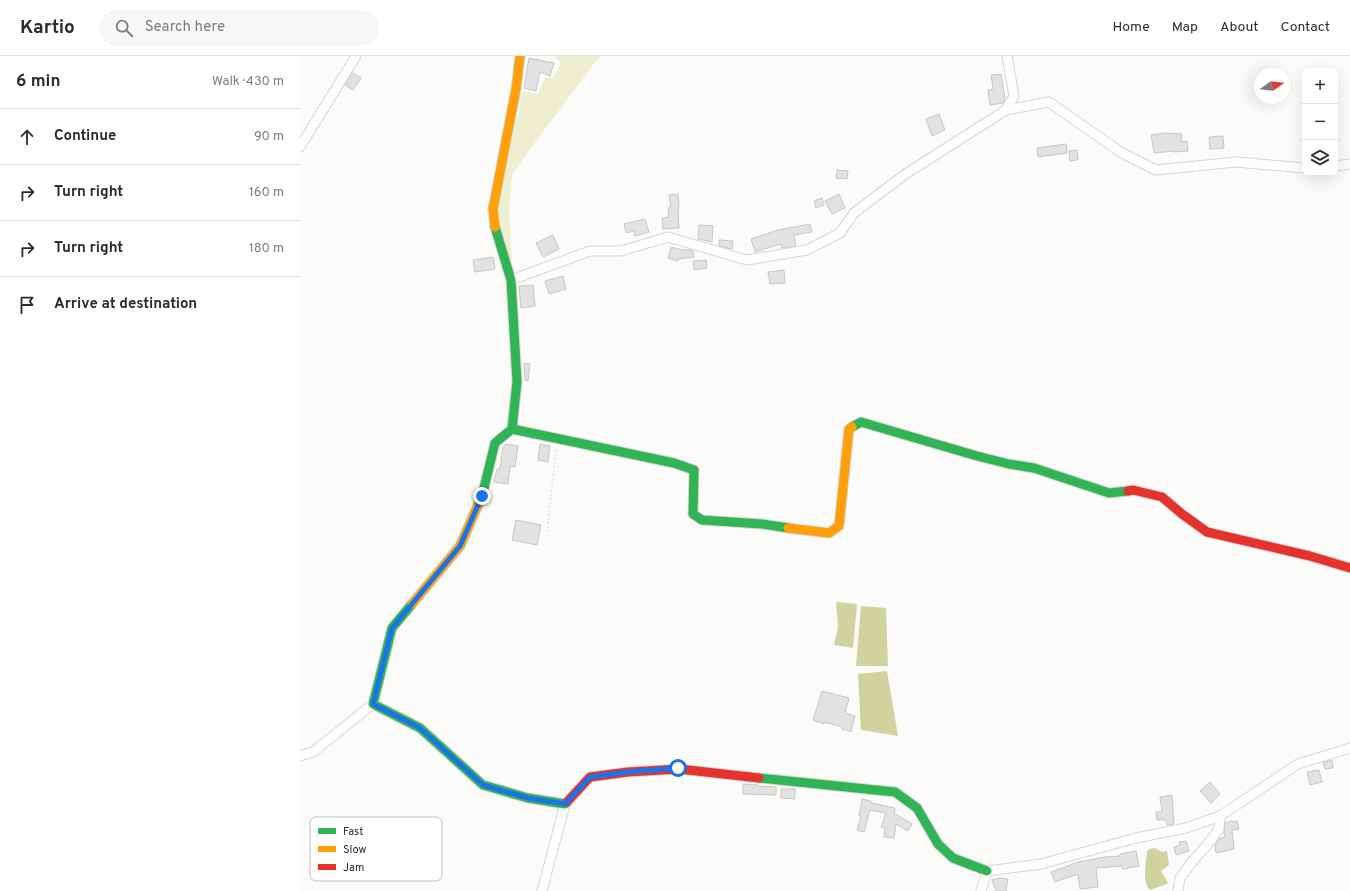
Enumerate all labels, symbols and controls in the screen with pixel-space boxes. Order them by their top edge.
search box [99,10,379,46]
text: Kartio [20,16,75,40]
icon: search [113,17,135,39]
text: Search here [145,18,225,37]
text: Home [1113,19,1150,36]
text: Map [1172,19,1198,36]
text: About [1220,19,1259,36]
text: Contact [1281,19,1330,36]
north arrow [1254,68,1290,104]
map controls [1302,68,1338,176]
button: + [1302,68,1338,104]
text: 6 min [16,71,60,93]
text: Walk · 430 m [212,74,284,90]
button: − [1302,104,1338,140]
icon: ahead [16,126,38,148]
text: Continue [54,127,116,146]
text: 90 m [254,129,284,145]
button: layers [1302,140,1338,176]
icon: right [16,182,38,204]
text: Turn right [54,183,123,202]
text: 160 m [249,185,284,201]
icon: right [16,238,38,260]
text: Turn right [54,239,123,258]
text: 180 m [249,241,284,257]
icon: arrive [16,294,38,316]
text: Arrive at destination [54,295,197,314]
route end [473,487,491,505]
route start [669,759,687,777]
legend [310,817,442,881]
text: Fast [343,825,363,839]
text: Slow [343,843,366,857]
text: Jam [343,861,364,875]

